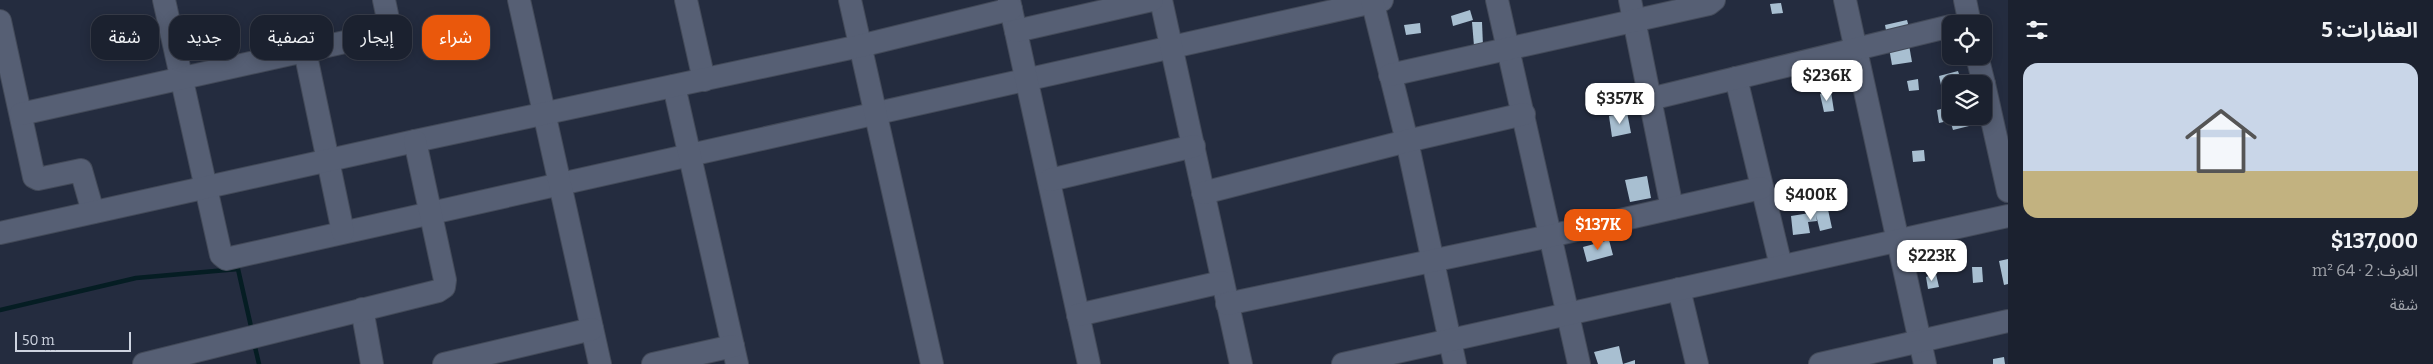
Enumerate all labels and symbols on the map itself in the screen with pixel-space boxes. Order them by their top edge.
pin: $236K [1792,59,1862,102]
pin: $357K [1585,82,1655,125]
pin: $400K [1776,178,1846,221]
pin: $137K [1563,208,1633,251]
pin: $223K [1897,240,1967,282]
scale bar [15,329,131,352]

